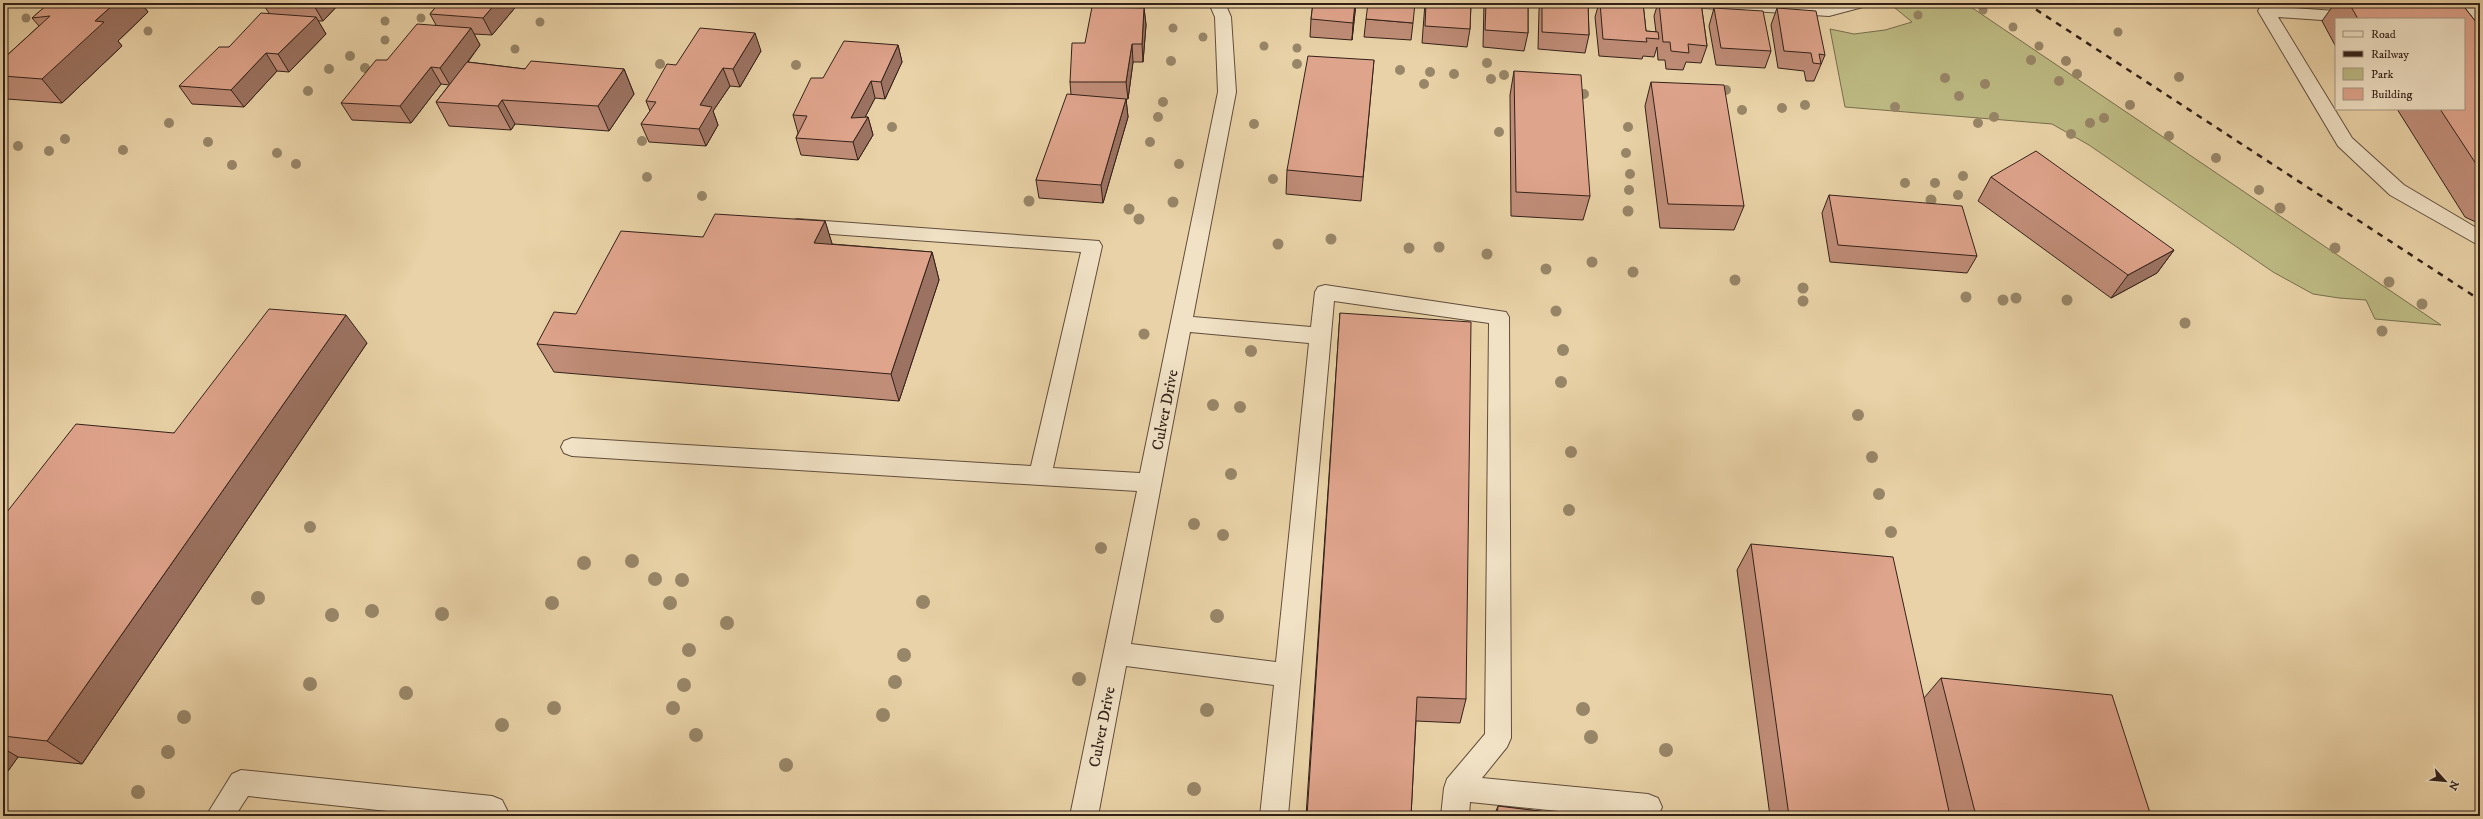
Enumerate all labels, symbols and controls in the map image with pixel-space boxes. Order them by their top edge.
legend [2335,18,2465,110]
text: Road [2371,27,2396,42]
text: Railway [2371,47,2409,62]
text: Park [2371,67,2393,82]
text: Building [2371,87,2412,102]
street label: Culver Drive [1147,368,1183,452]
street label: Culver Drive [1084,685,1120,769]
north arrow [2425,761,2465,801]
text: N [2445,778,2461,792]

